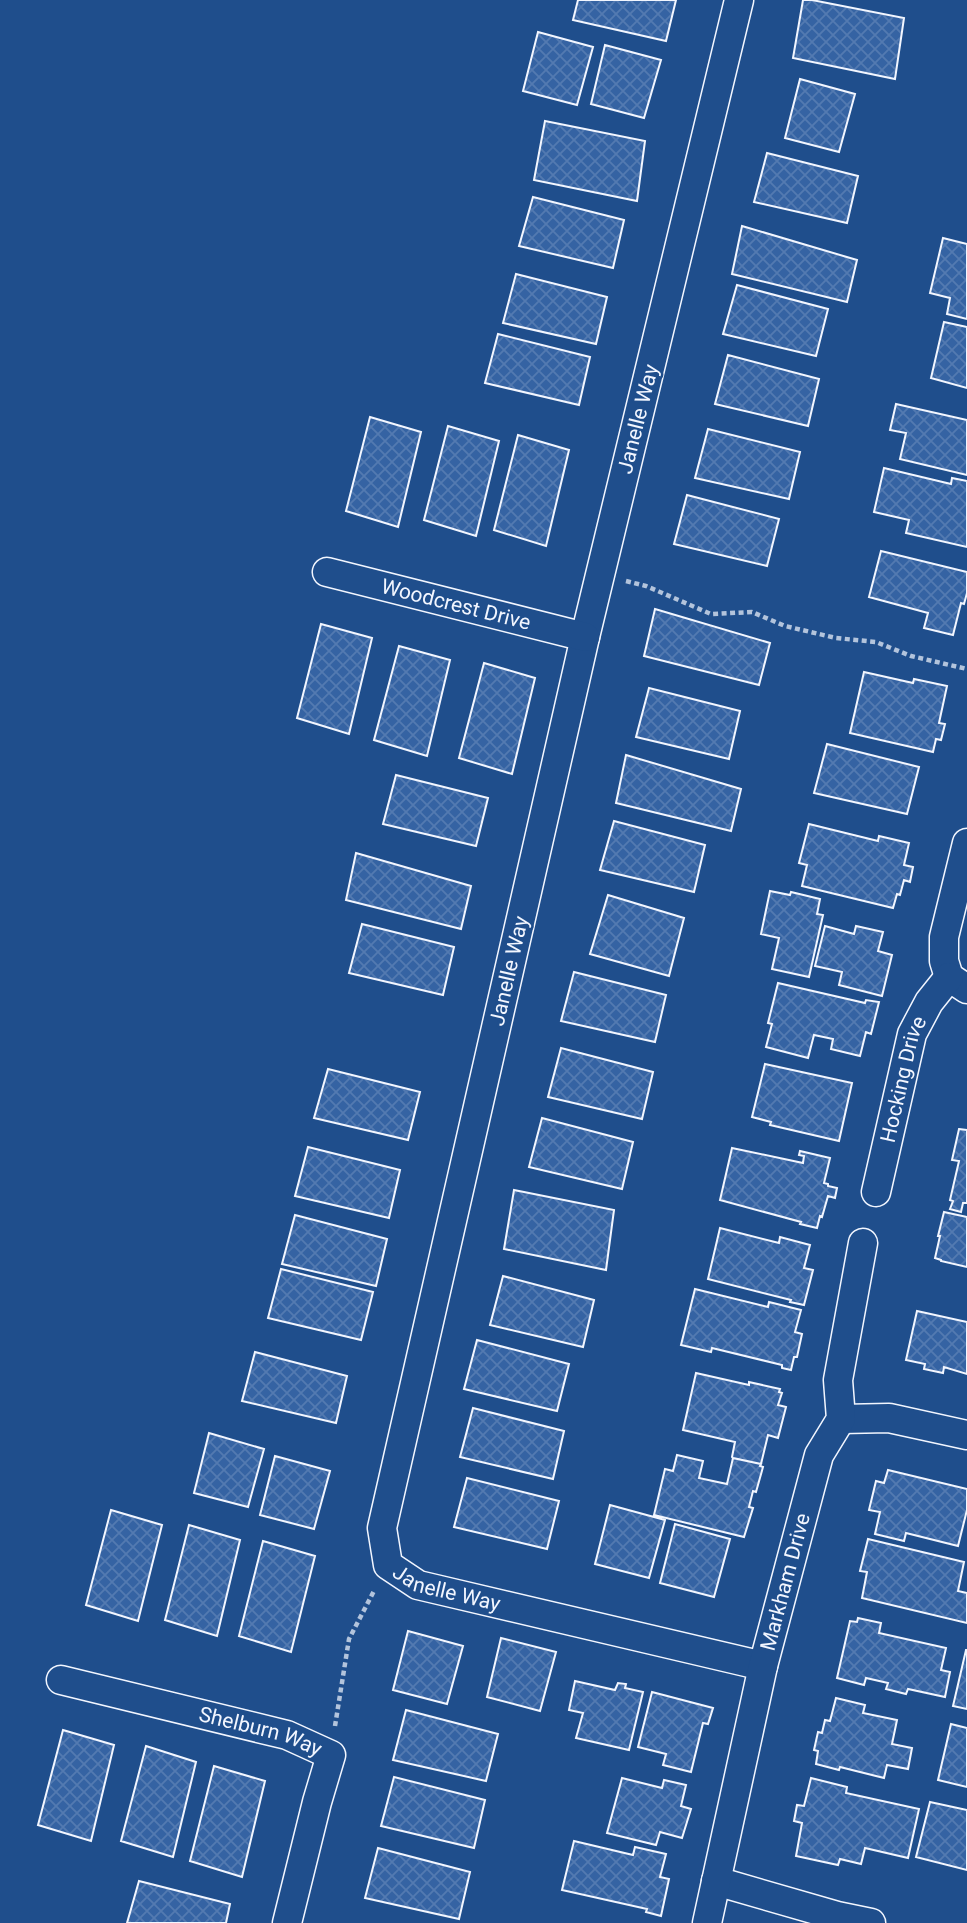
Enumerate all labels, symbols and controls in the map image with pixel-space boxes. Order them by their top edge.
street label: Janelle Way [613,362,663,476]
street label: Woodcrest Drive [379,574,533,635]
street label: Janelle Way [485,914,533,1028]
street label: Hocking Drive [876,1012,931,1145]
street label: Markham Drive [756,1511,815,1653]
street label: Janelle Way [388,1560,503,1616]
street label: Shelburn Way [197,1702,326,1761]

